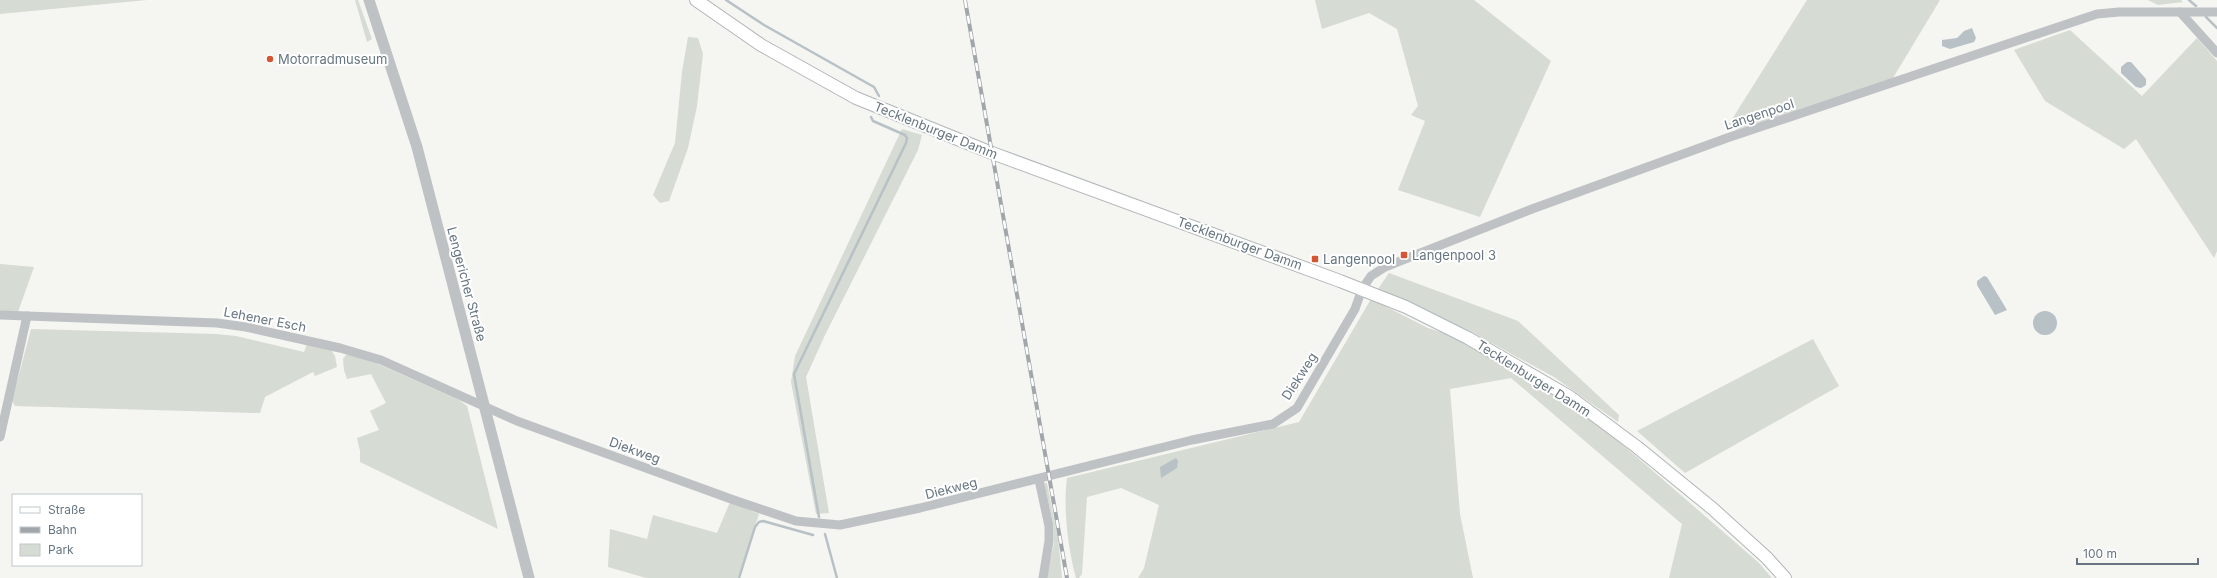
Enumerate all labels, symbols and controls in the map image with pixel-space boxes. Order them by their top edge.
place label: Motorradmuseum [278,51,387,67]
marker: Motorradmuseum [265,54,275,64]
street label: Langenpool [1722,95,1796,133]
street label: Tecklenburger Damm [872,98,1000,162]
street label: Tecklenburger Damm [1175,213,1305,273]
street label: Lengericher Straße [444,225,490,343]
place label: Langenpool 3 [1412,247,1496,263]
marker: Langenpool 3 [1399,250,1409,260]
place label: Langenpool [1323,251,1395,267]
marker: Langenpool [1310,254,1320,264]
street label: Lehener Esch [222,303,308,335]
street label: Tecklenburger Damm [1474,336,1594,420]
street label: Diekweg [1278,349,1320,403]
street label: Diekweg [607,433,663,467]
street label: Diekweg [923,474,979,502]
legend [12,494,142,566]
text: Straße [48,502,85,517]
text: Bahn [48,522,77,537]
scale bar [2077,540,2198,566]
text: Park [48,542,74,557]
text: 100 m [2083,546,2117,561]

